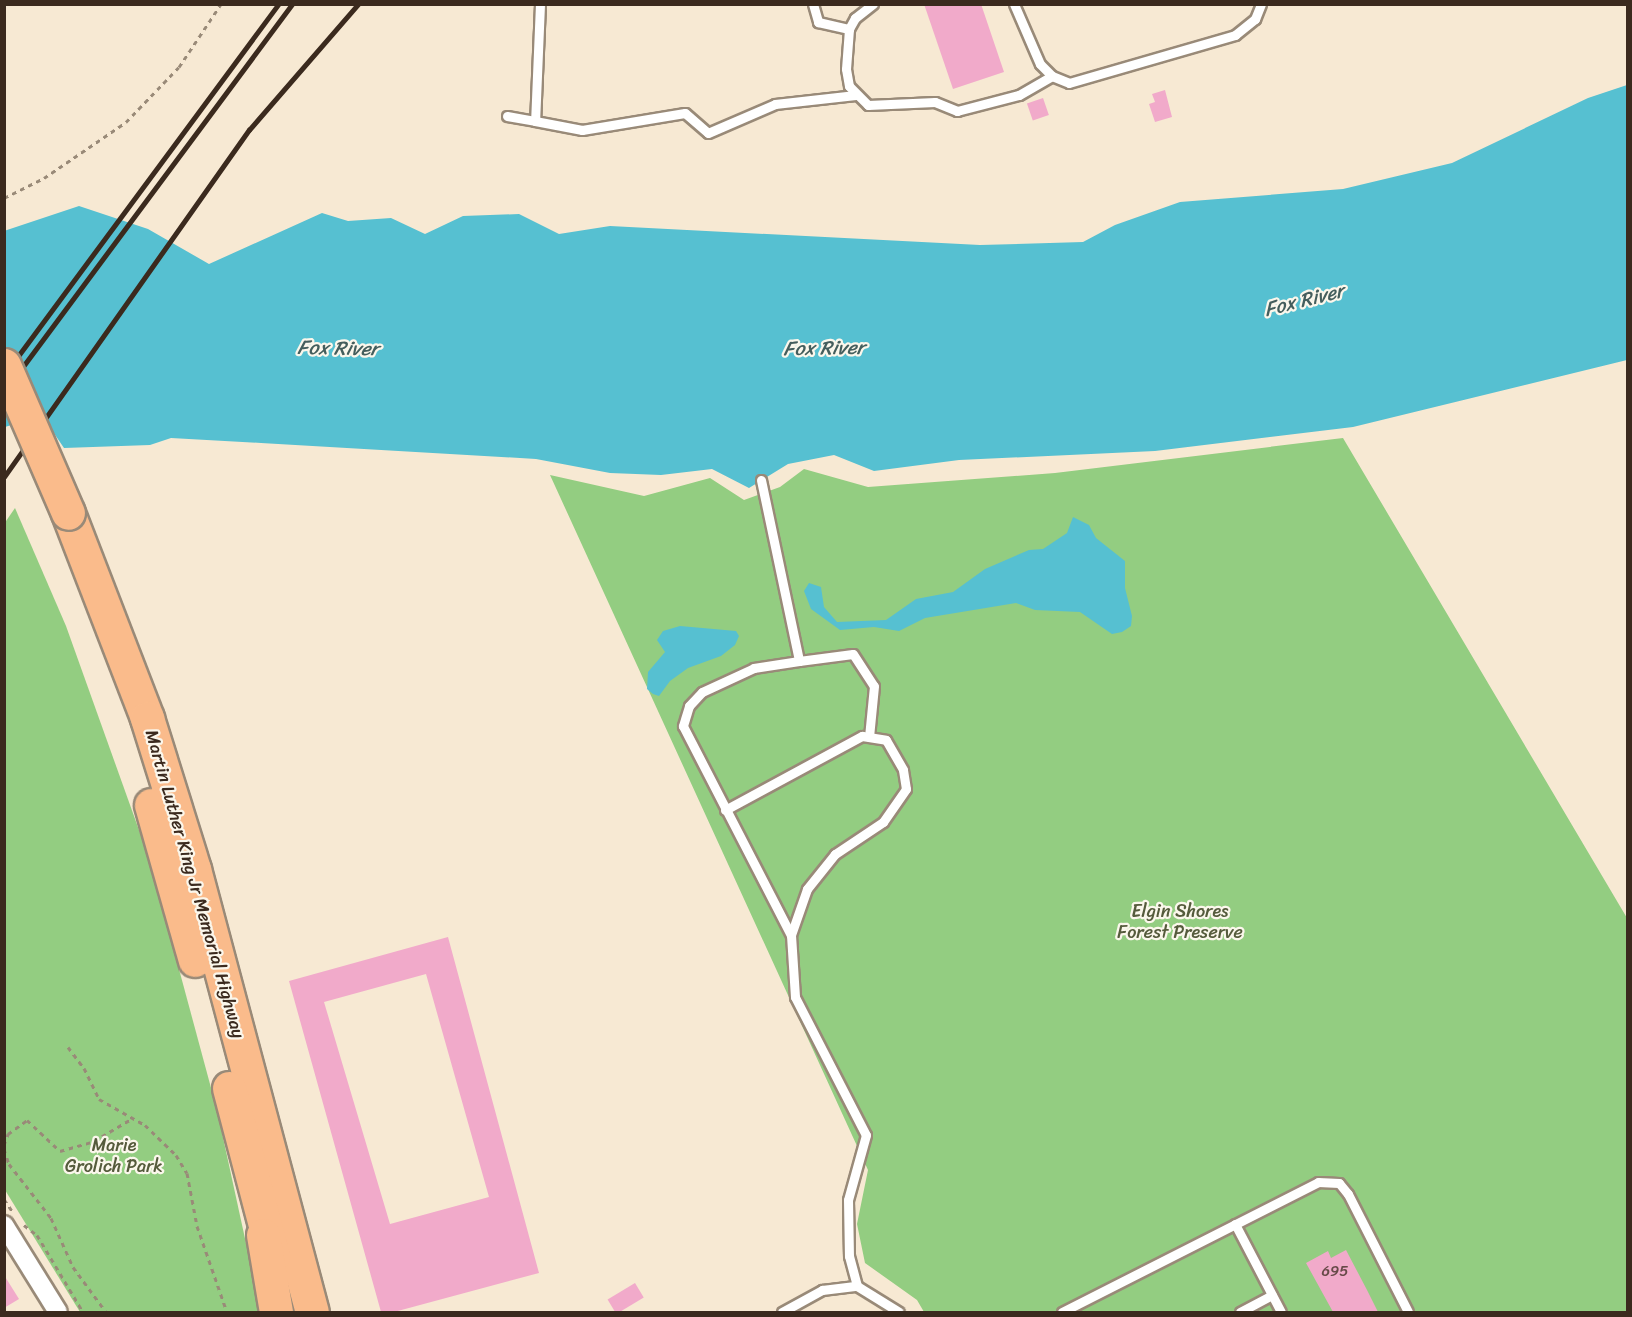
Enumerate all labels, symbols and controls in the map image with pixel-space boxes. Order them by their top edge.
water label: Fox River [1261,278,1347,322]
water label: Fox River [297,335,379,361]
water label: Fox River [783,335,865,361]
street label: Martin Luther King Jr Memorial Highway [141,727,249,1041]
park label: Elgin Shores Forest Preserve [1117,901,1243,944]
park label: Marie Grolich Park [65,1135,163,1178]
house number: 695 [1322,1263,1348,1281]

